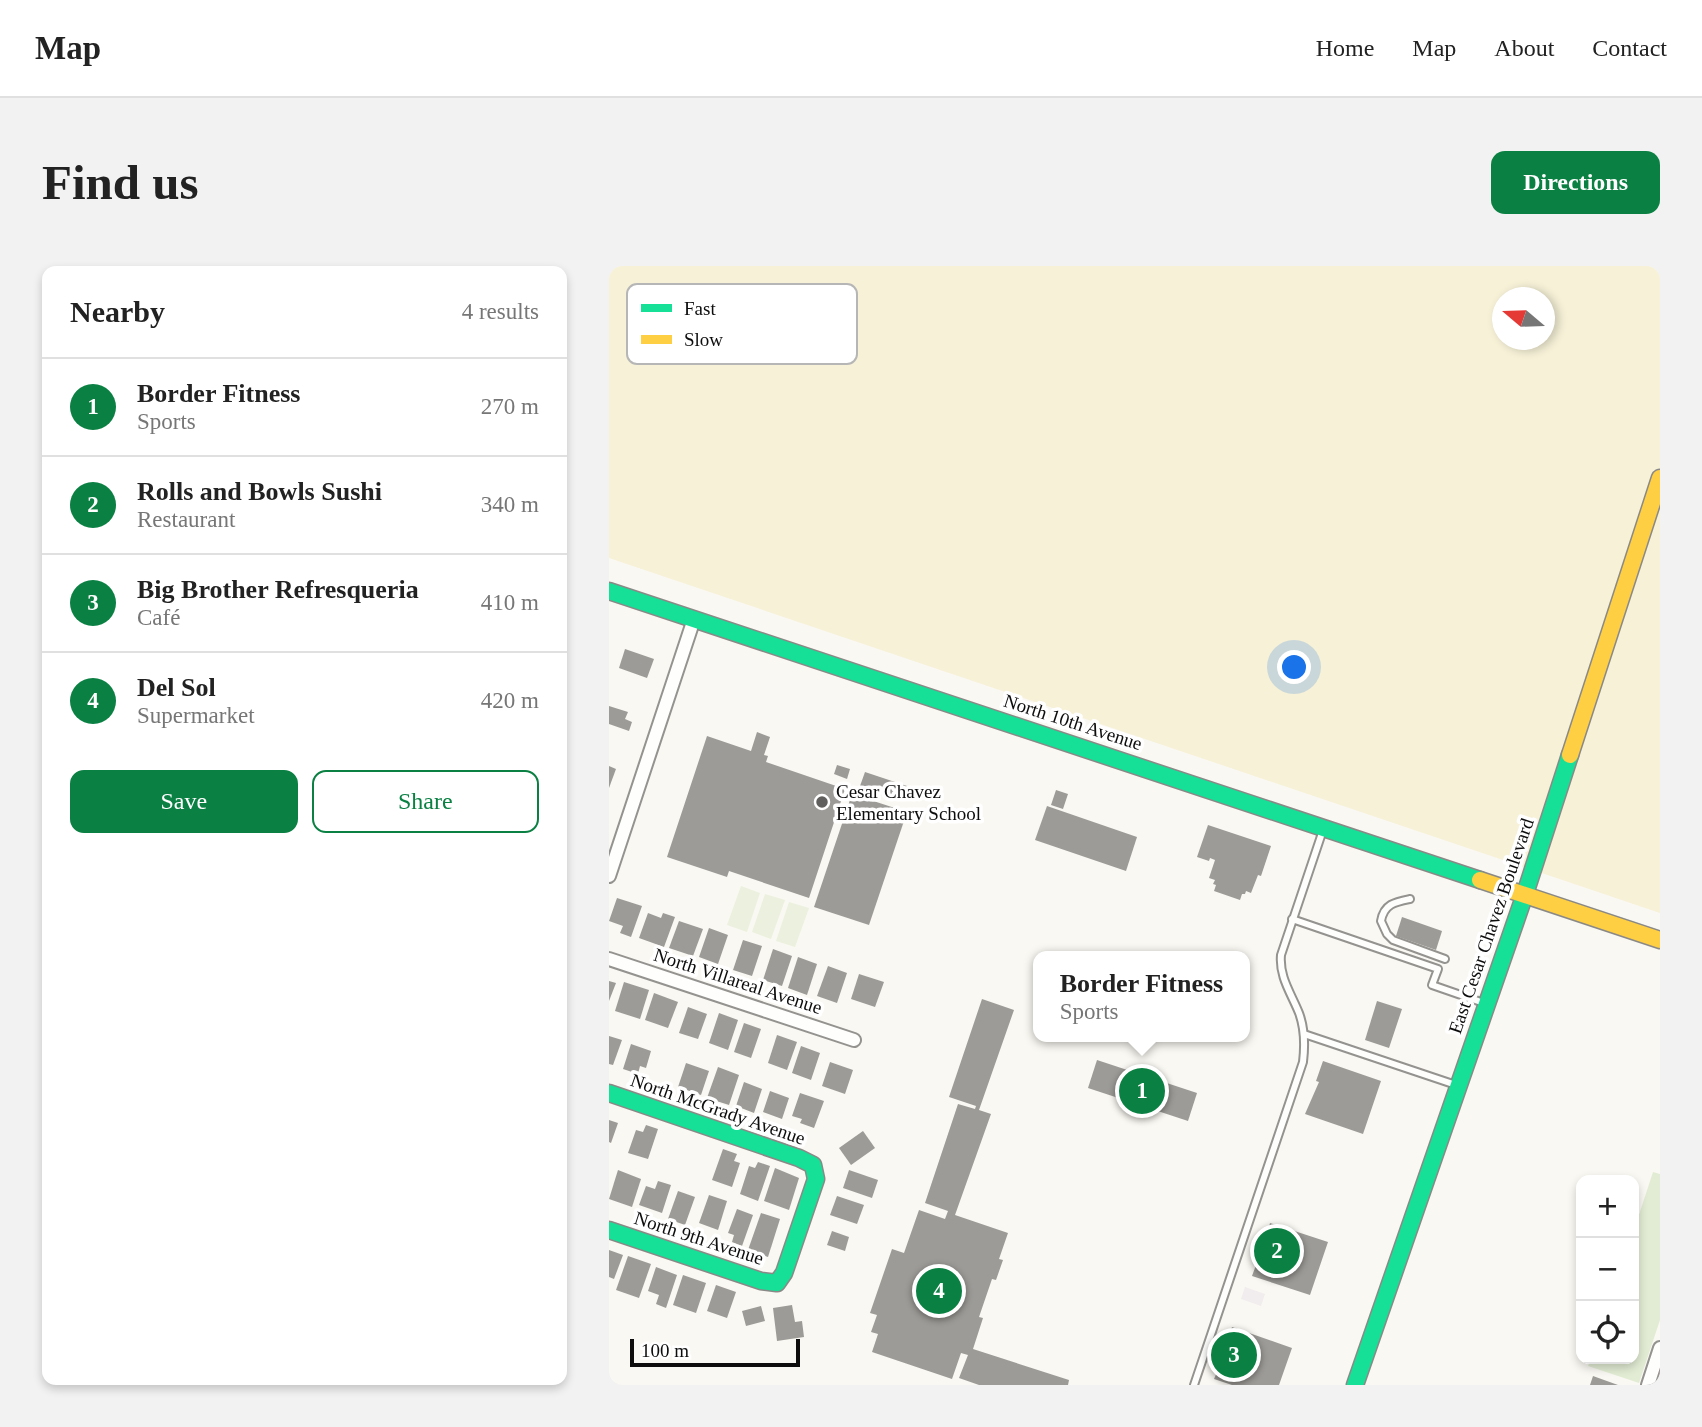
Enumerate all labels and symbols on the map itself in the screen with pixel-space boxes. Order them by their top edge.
legend [627,284,857,364]
north arrow [1492,287,1555,350]
text: Fast [684,298,716,319]
text: Slow [684,329,723,350]
your location [1277,650,1311,684]
street label: North 10th Avenue [1001,690,1145,754]
place label: Cesar Chavez Elementary School [836,781,981,824]
marker: Cesar Chavez Elementary School [814,794,830,810]
street label: East Cesar Chavez Boulevard [1444,815,1538,1036]
street label: North Villareal Avenue [651,944,825,1018]
pin: 1 [1119,1065,1165,1117]
street label: North McGrady Avenue [628,1069,808,1149]
street label: North 9th Avenue [632,1207,766,1269]
pin: 2 [1254,1225,1300,1277]
pin: 4 [916,1265,962,1317]
pin: 3 [1211,1329,1257,1381]
scale bar [630,1336,800,1368]

